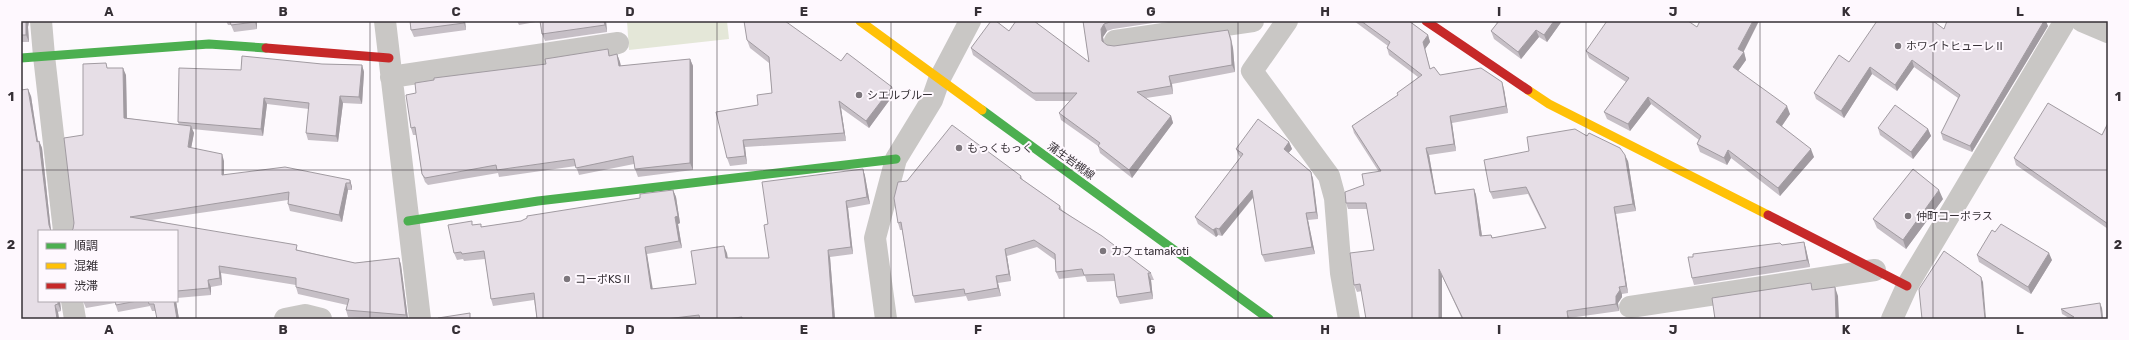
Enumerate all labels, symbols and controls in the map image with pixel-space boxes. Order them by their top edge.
text: A [104,4,114,19]
text: B [278,4,288,19]
text: C [451,4,461,19]
text: D [625,4,635,19]
text: E [800,4,808,19]
text: F [974,4,982,19]
text: G [1146,4,1156,19]
text: H [1320,4,1330,19]
text: I [1497,4,1501,19]
text: J [1669,4,1677,19]
text: K [1842,4,1851,19]
text: L [2016,4,2024,19]
place label: ホワイトヒューレⅡ [1906,40,2005,53]
marker: ホワイトヒューレⅡ [1893,41,1903,51]
text: 1 [8,89,14,104]
place label: シエルブルー [867,89,933,102]
text: 1 [2115,89,2121,104]
marker: シエルブルー [854,90,864,100]
street label: 蒲生岩槻線 [1045,140,1097,182]
place label: もっくもっく [967,142,1033,155]
marker: もっくもっく [954,143,964,153]
place label: 仲町コーポラス [1916,210,1993,223]
marker: 仲町コーポラス [1903,211,1913,221]
legend [38,230,178,302]
text: 2 [7,237,15,252]
text: 2 [2114,237,2122,252]
text: 順調 [74,239,98,253]
place label: カフェtamakoti [1111,245,1189,258]
marker: カフェtamakoti [1098,246,1108,256]
text: 混雑 [74,259,98,273]
place label: コーポKSⅡ [575,273,632,286]
marker: コーポKSⅡ [562,274,572,284]
text: 渋滞 [74,279,98,293]
text: A [104,322,114,337]
text: B [278,322,288,337]
text: C [451,322,461,337]
text: D [625,322,635,337]
text: E [800,322,808,337]
text: F [974,322,982,337]
text: G [1146,322,1156,337]
text: H [1320,322,1330,337]
text: I [1497,322,1501,337]
text: J [1669,322,1677,337]
text: K [1842,322,1851,337]
text: L [2016,322,2024,337]

